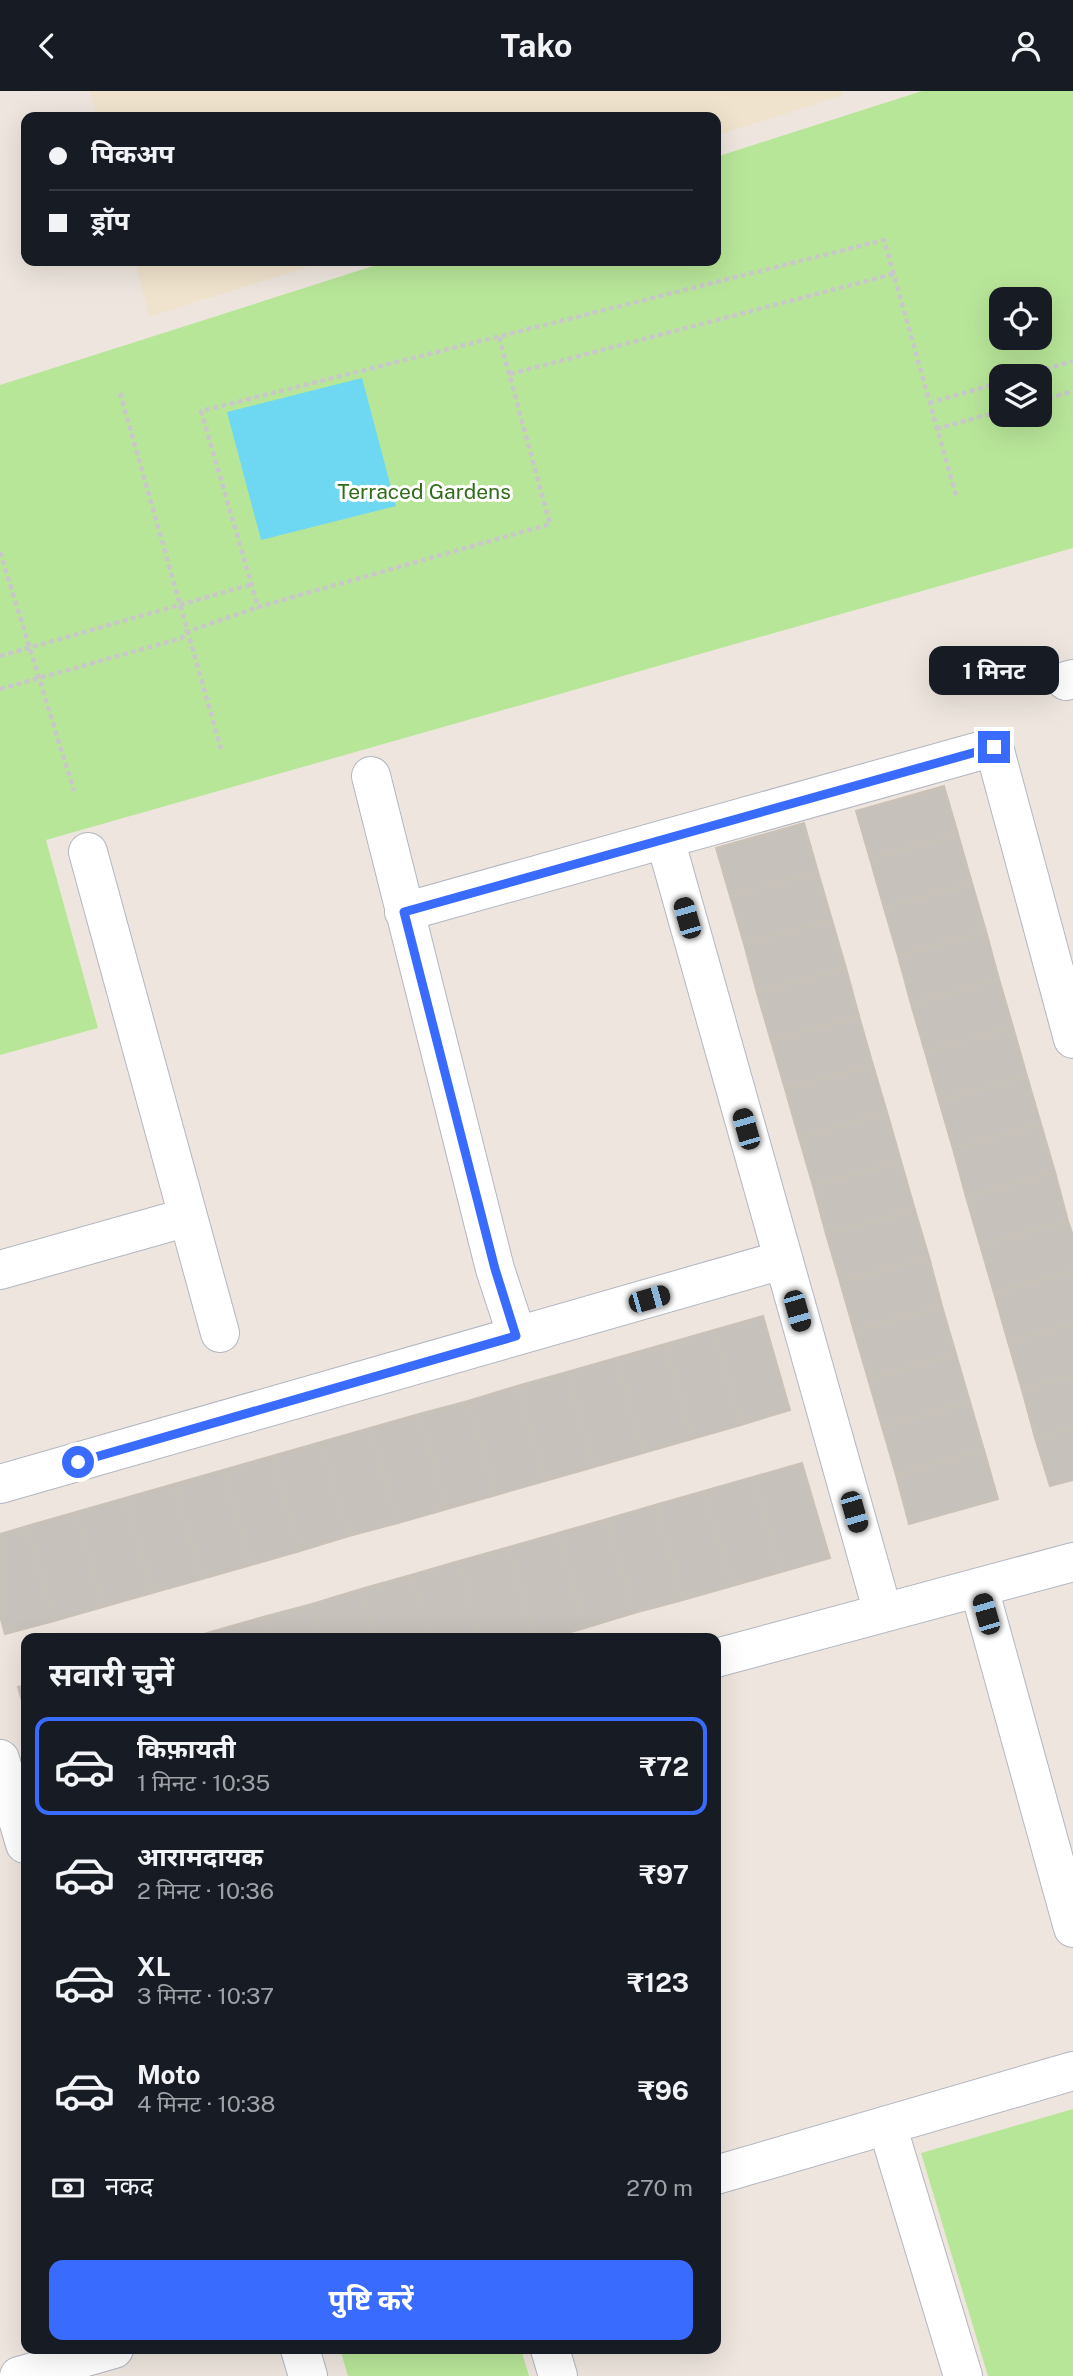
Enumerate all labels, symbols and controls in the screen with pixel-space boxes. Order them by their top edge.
icon: back [28,27,66,65]
text: Tako [501,27,573,64]
icon: person [1007,27,1045,65]
text: पिकअप [91,138,174,169]
text: ड्रॉप [91,205,129,236]
map controls [989,287,1052,427]
button: locate [989,287,1052,350]
button: layers [989,364,1052,427]
park label: Terraced Gardens [337,479,511,504]
callout: 1 मिनट [929,645,1059,695]
text: 1 मिनट [962,657,1026,684]
route end [978,731,1010,763]
car [672,895,703,941]
car [731,1106,762,1152]
car [626,1283,673,1315]
car [782,1288,813,1334]
route start [62,1446,94,1478]
car [839,1489,870,1535]
car [971,1591,1002,1637]
text: सवारी चुनें [49,1656,174,1693]
text: किफ़ायती [137,1733,236,1764]
icon: car [53,1735,116,1798]
text: ₹72 [639,1751,689,1782]
text: 1 मिनट · 10:35 [137,1769,270,1796]
text: आरामदायक [137,1841,263,1872]
icon: car [53,1843,116,1906]
text: ₹97 [639,1859,689,1890]
text: 2 मिनट · 10:36 [137,1877,274,1904]
icon: car [53,1951,116,2014]
text: XL [137,1951,171,1982]
text: ₹123 [627,1967,689,1998]
text: 3 मिनट · 10:37 [137,1982,274,2009]
icon: car [53,2059,116,2122]
text: Moto [137,2059,200,2090]
text: ₹96 [638,2075,689,2106]
text: 4 मिनट · 10:38 [137,2090,275,2117]
icon: cash [49,2169,87,2207]
text: नकद [105,2170,153,2201]
text: 270 m [626,2174,693,2201]
button: पुष्टि करें [49,2260,693,2340]

